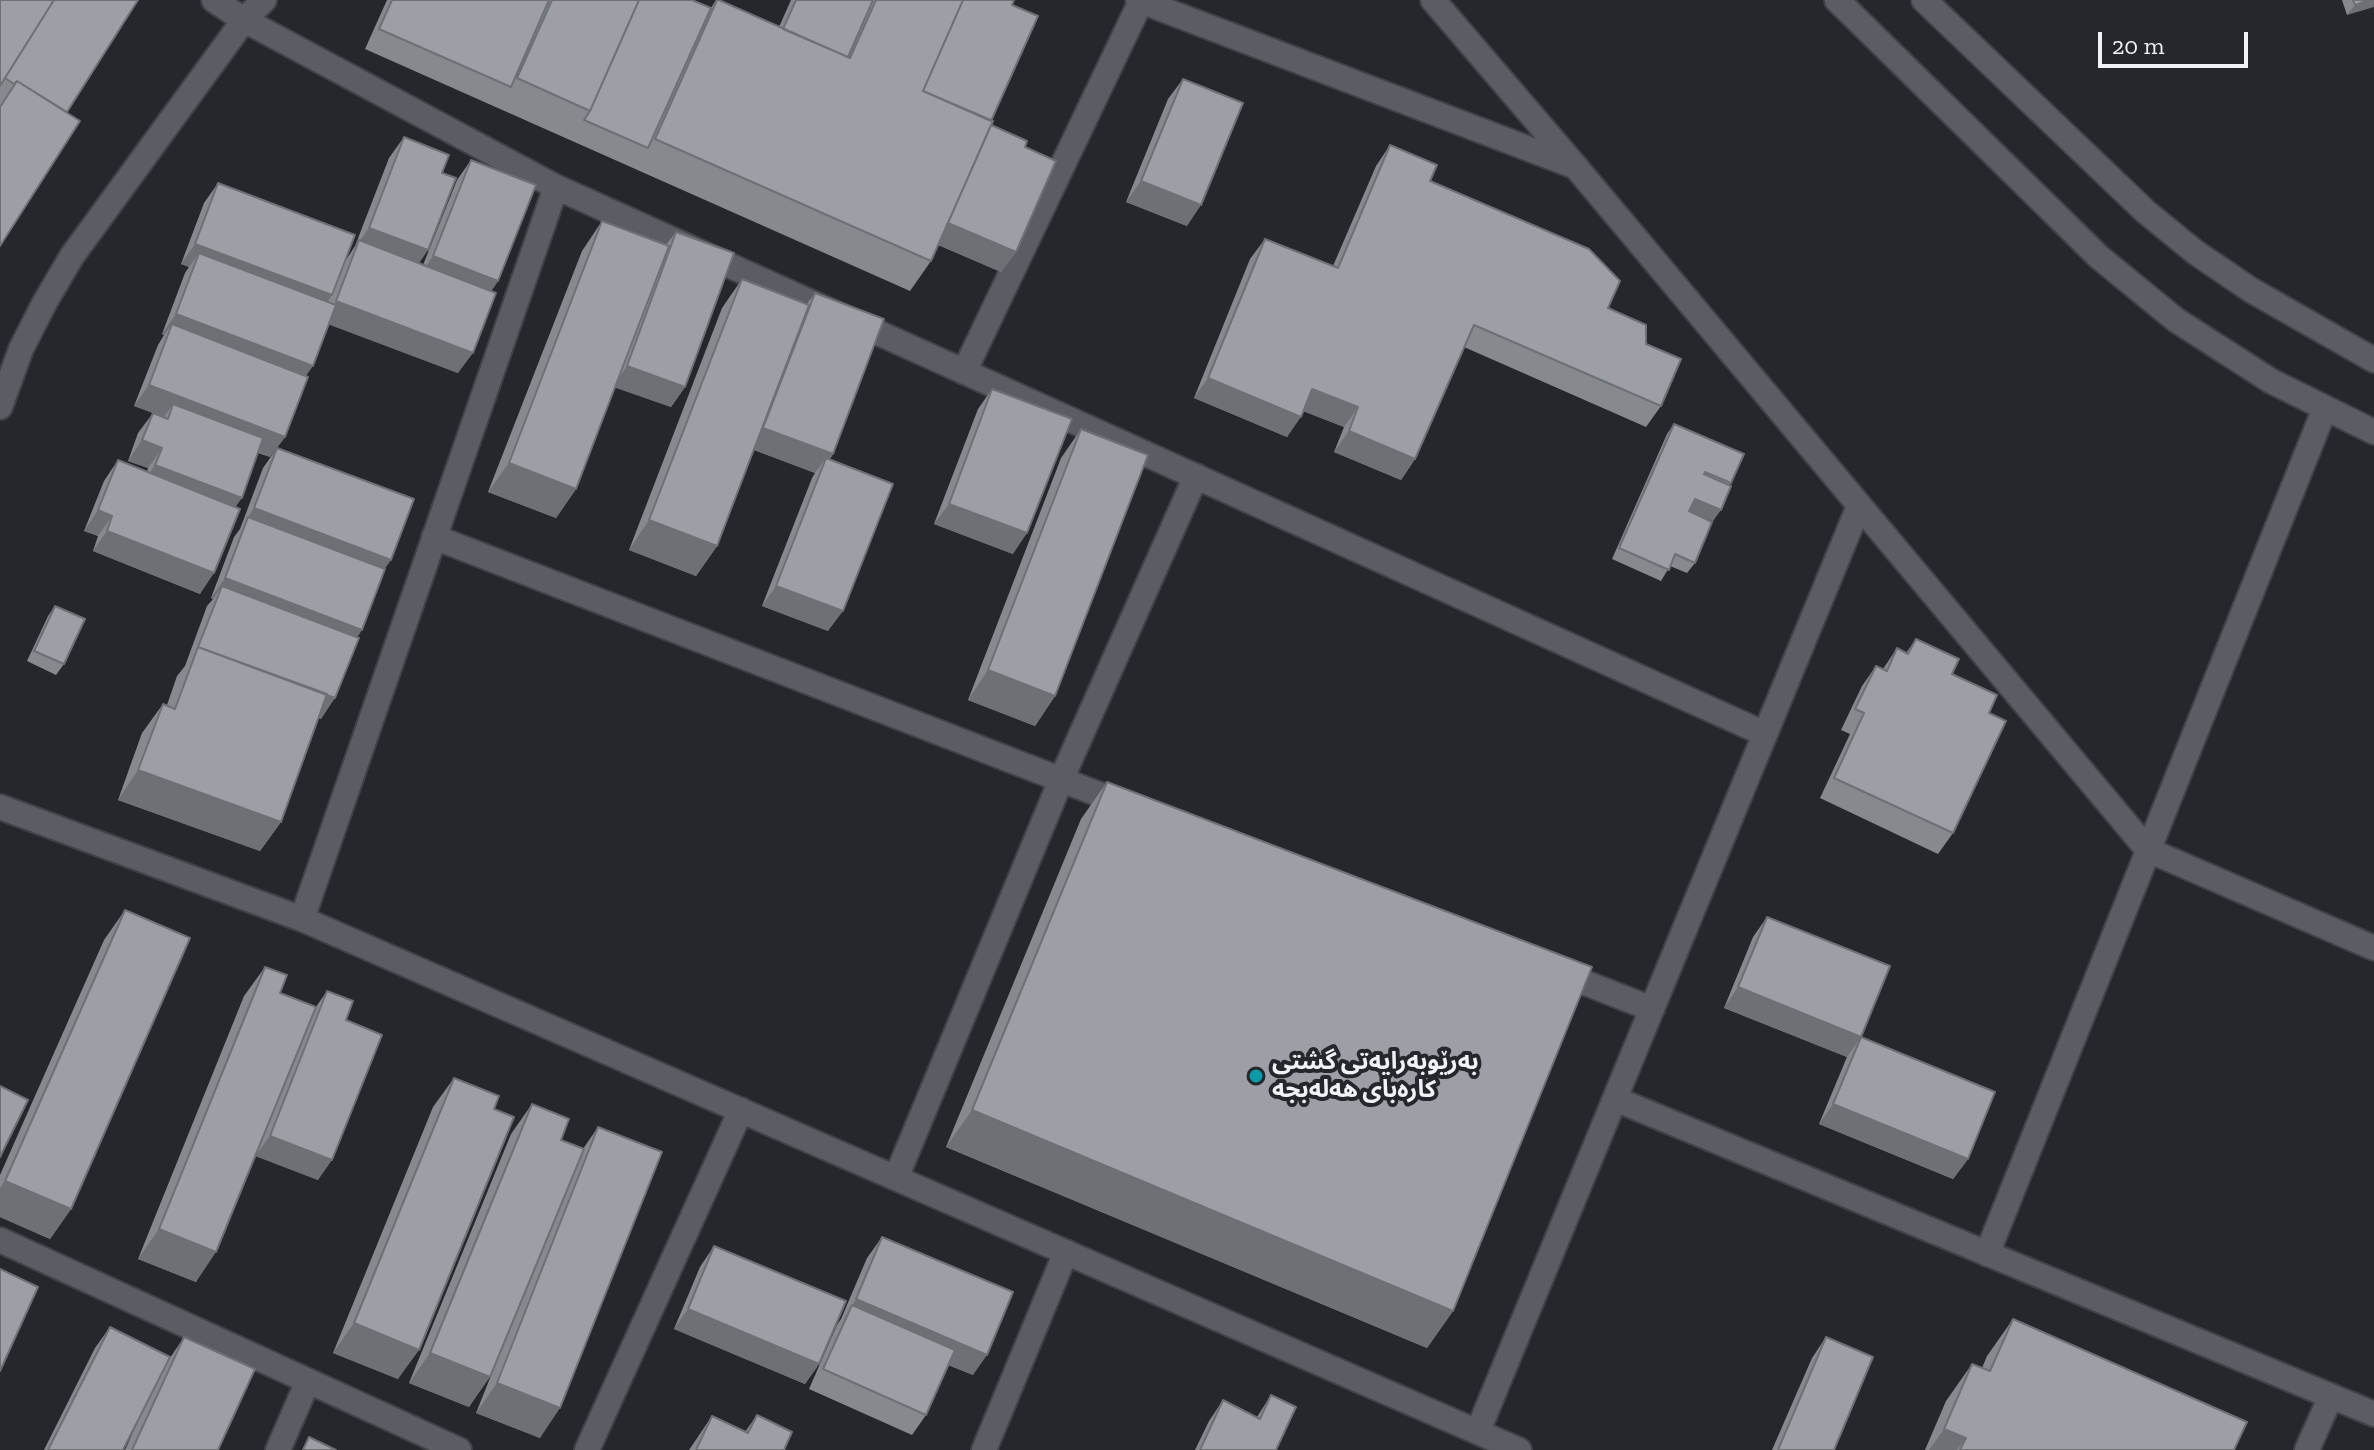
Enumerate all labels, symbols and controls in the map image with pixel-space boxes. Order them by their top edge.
scale bar [2102,16,2252,66]
text: 20 m [2112,31,2164,60]
place label: بەرێوبەرایەتی گشتی کارەبای هەلەبجە [1272,1048,1479,1104]
marker: بەرێوبەرایەتی گشتی کارەبای هەلەبجە [1247,1067,1265,1085]

